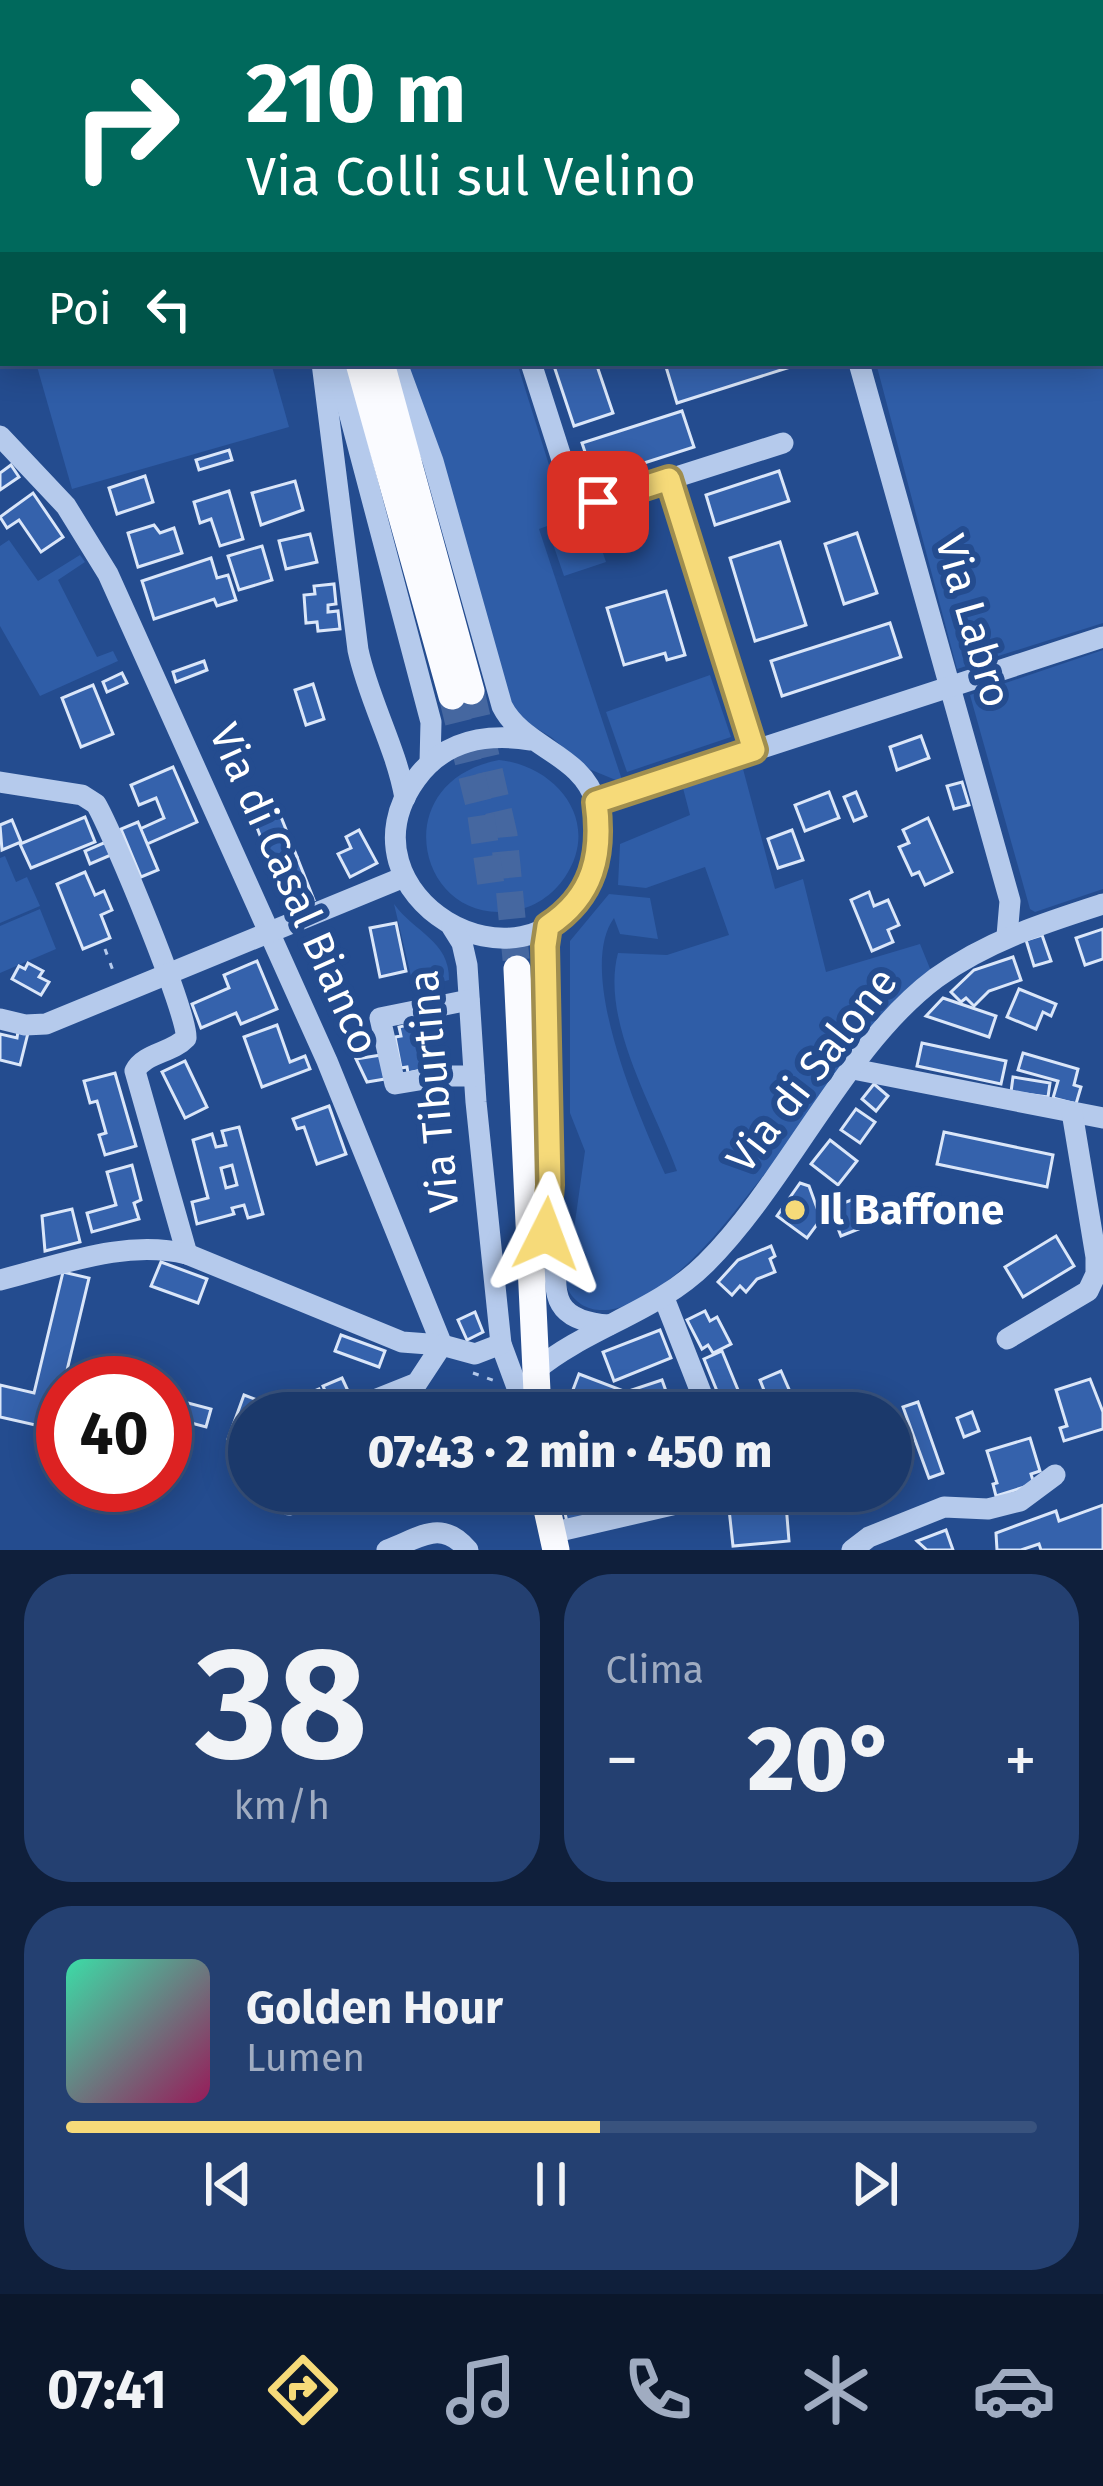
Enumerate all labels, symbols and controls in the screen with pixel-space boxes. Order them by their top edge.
text: 210 m [246,43,467,144]
icon: right [48,48,204,204]
text: Via Colli sul Velino [246,145,696,209]
icon: left [136,276,202,342]
text: Poi [48,282,112,336]
pin [547,451,649,553]
icon: arrive [565,469,631,535]
street label: Via Labro [925,529,1021,713]
street label: Via di Casal Bianco [199,716,389,1062]
street label: Via di Salone [716,957,908,1183]
street label: Via Tiburtina [399,968,469,1214]
position arrow [483,1171,609,1297]
place label: Il Baffone [819,1185,1004,1235]
marker: Il Baffone [782,1197,808,1223]
speed limit sign: 40 [36,1356,192,1512]
text: 07:43 · 2 min · 450 m [368,1425,772,1479]
text: 38 [196,1611,368,1798]
text: Clima [606,1647,704,1693]
text: 20° [748,1706,895,1814]
text: − [606,1721,639,1800]
text: + [1004,1721,1037,1800]
text: km/h [233,1783,330,1829]
text: Golden Hour [246,1981,503,2035]
text: Lumen [246,2035,365,2081]
icon: previous [195,2151,261,2217]
icon: pause [518,2151,584,2217]
icon: next [842,2151,908,2217]
icon: directions [261,2348,345,2432]
icon: music [439,2348,523,2432]
icon: phone [616,2348,700,2432]
icon: climate [794,2348,878,2432]
icon: car [972,2348,1056,2432]
text: 07:41 [47,2358,167,2422]

